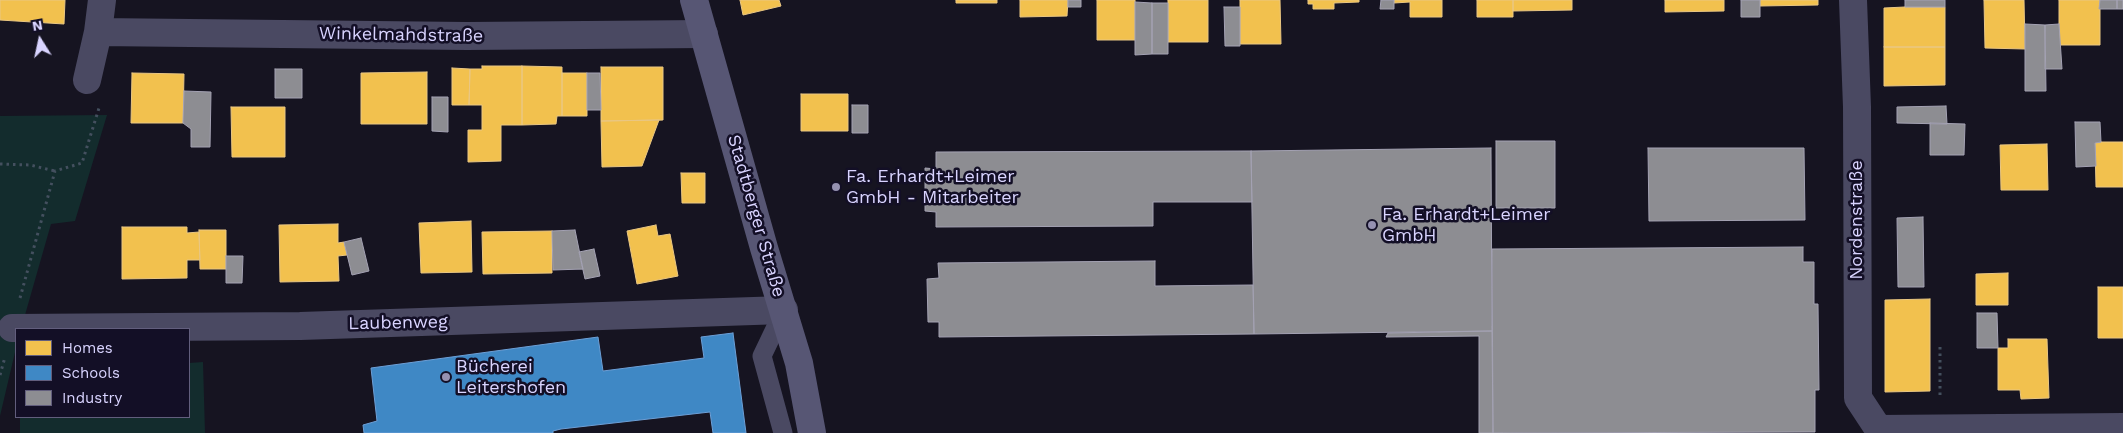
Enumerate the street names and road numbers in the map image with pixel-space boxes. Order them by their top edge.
street label: Winkelmahdstraße [319,23,483,47]
street label: Stadtberger Straße [722,132,790,300]
street label: Nordenstraße [1846,160,1868,280]
street label: Laubenweg [348,311,448,335]

